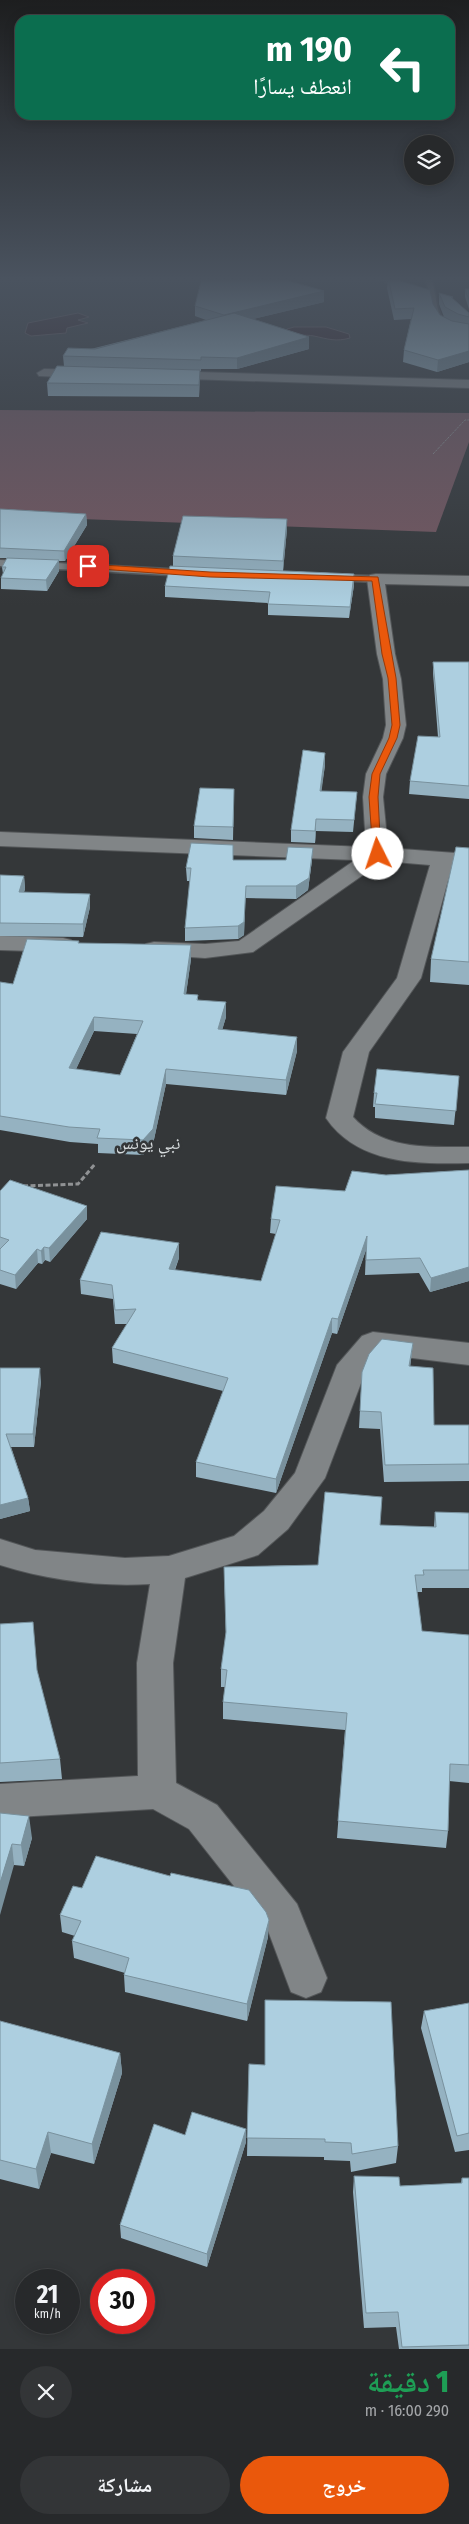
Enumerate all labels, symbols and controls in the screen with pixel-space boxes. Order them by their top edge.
text: 190 m [266,28,352,70]
icon: left [370,35,435,100]
text: انعطف يسارًا [253,73,352,100]
map controls [404,135,454,185]
button: layers [404,135,454,185]
pin [67,545,109,587]
icon: arrive [74,552,102,580]
position arrow [351,827,403,879]
district label: نبي يونس [116,1132,180,1158]
speed limit sign: 30 [90,2269,155,2334]
text: 21 [37,2280,58,2310]
text: km/h [34,2307,61,2321]
text: 1 دقيقة [367,2364,449,2400]
button: close [20,2366,72,2418]
text: 290 m · 16:00 [365,2401,449,2420]
button: مشاركة [20,2456,230,2514]
button: خروج [240,2456,449,2514]

